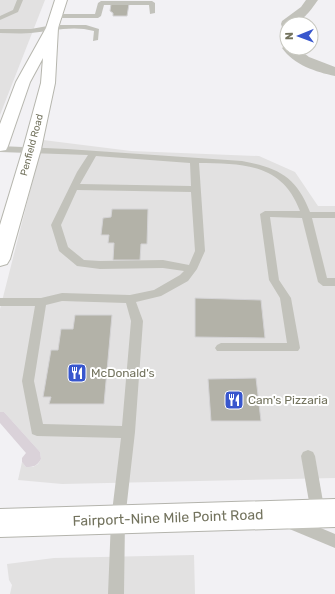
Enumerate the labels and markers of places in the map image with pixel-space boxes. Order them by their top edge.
restaurant icon: McDonald's [66,362,88,384]
place label: McDonald's [91,366,155,380]
restaurant icon: Cam's Pizzaria [223,389,245,411]
place label: Cam's Pizzaria [248,393,328,407]

